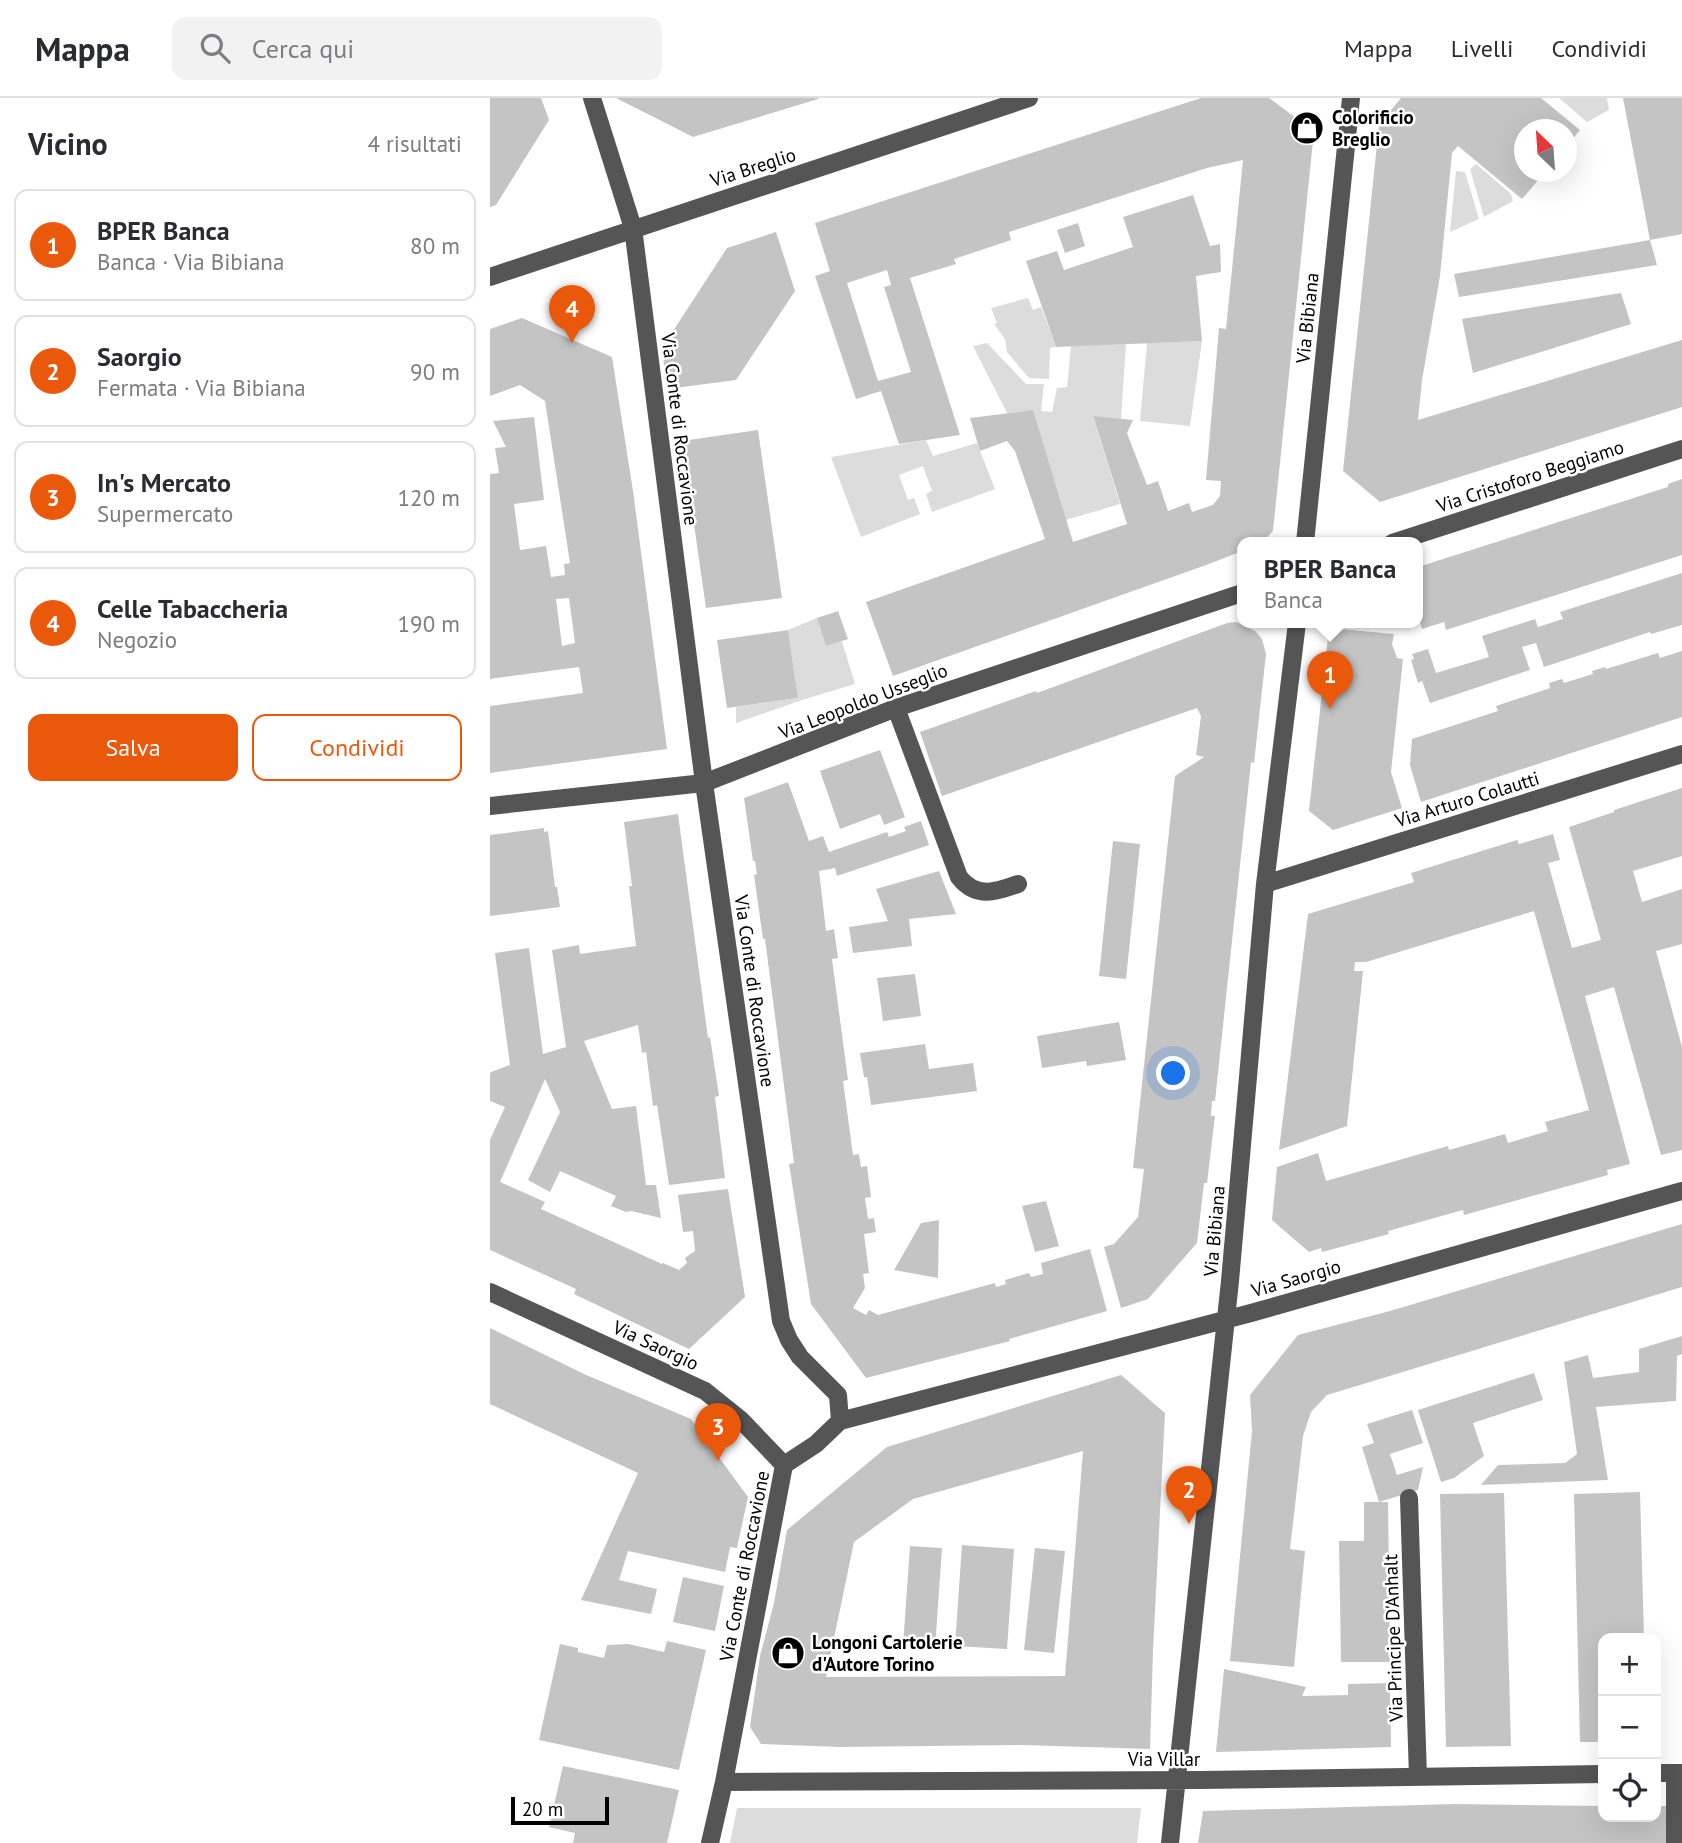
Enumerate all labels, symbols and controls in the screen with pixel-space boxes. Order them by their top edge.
search box [172,17,662,80]
text: Mappa [35,27,130,70]
icon: search [196,29,234,67]
text: Cerca qui [252,32,354,65]
text: Mappa [1344,33,1413,64]
text: Livelli [1451,33,1513,64]
text: Condividi [1551,33,1647,64]
place label: Colorificio Breglio [1332,105,1414,151]
shop icon: Colorificio Breglio [1288,109,1326,147]
north arrow [1514,119,1577,182]
text: Vicino [28,124,108,163]
text: 4 risultati [367,129,462,158]
street label: Via Breglio [706,142,799,192]
text: BPER Banca [97,214,230,247]
text: 1 [46,231,60,260]
text: 80 m [410,231,460,260]
text: Banca · Via Bibiana [97,247,284,276]
street label: Via Bibiana [1290,271,1324,366]
pin: 4 [549,285,595,343]
street label: Via Conte di Roccavione [656,330,704,527]
text: Saorgio [97,340,182,373]
text: 2 [46,357,60,386]
text: 90 m [410,357,460,386]
text: Fermata · Via Bibiana [97,373,306,402]
street label: Via Cristoforo Beggiamo [1432,434,1627,518]
text: In's Mercato [97,466,231,499]
text: 3 [46,483,60,512]
text: 120 m [398,483,460,512]
text: Supermercato [97,499,233,528]
popup [1237,537,1423,628]
text: BPER Banca [1264,552,1396,585]
text: Banca [1264,585,1323,614]
text: Celle Tabaccheria [97,592,288,625]
text: 4 [46,609,60,638]
text: 190 m [398,609,460,638]
text: Negozio [97,625,177,654]
pin: 1 [1307,651,1353,709]
street label: Via Leopoldo Usseglio [774,658,951,745]
button: Salva [28,714,238,781]
button: Condividi [252,714,462,781]
street label: Via Arturo Colautti [1391,766,1542,833]
street label: Via Conte di Roccavione [730,892,780,1089]
your location [1156,1056,1190,1090]
street label: Via Bibiana [1198,1185,1230,1278]
street label: Via Saorgio [1247,1254,1344,1302]
street label: Via Saorgio [608,1314,703,1375]
pin: 3 [695,1403,741,1461]
pin: 2 [1166,1466,1212,1524]
street label: Via Conte di Roccavione [714,1469,774,1664]
street label: Via Principe D'Anhalt [1378,1553,1408,1723]
place label: Longoni Cartolerie d'Autore Torino [812,1630,963,1676]
map controls [1598,1633,1661,1822]
button: + [1598,1633,1661,1696]
shop icon: Longoni Cartolerie d'Autore Torino [769,1634,807,1672]
button: − [1598,1696,1661,1759]
street label: Via Villar [1127,1747,1201,1771]
button: locate [1598,1759,1661,1822]
scale bar [511,1794,609,1826]
text: 20 m [522,1797,563,1821]

